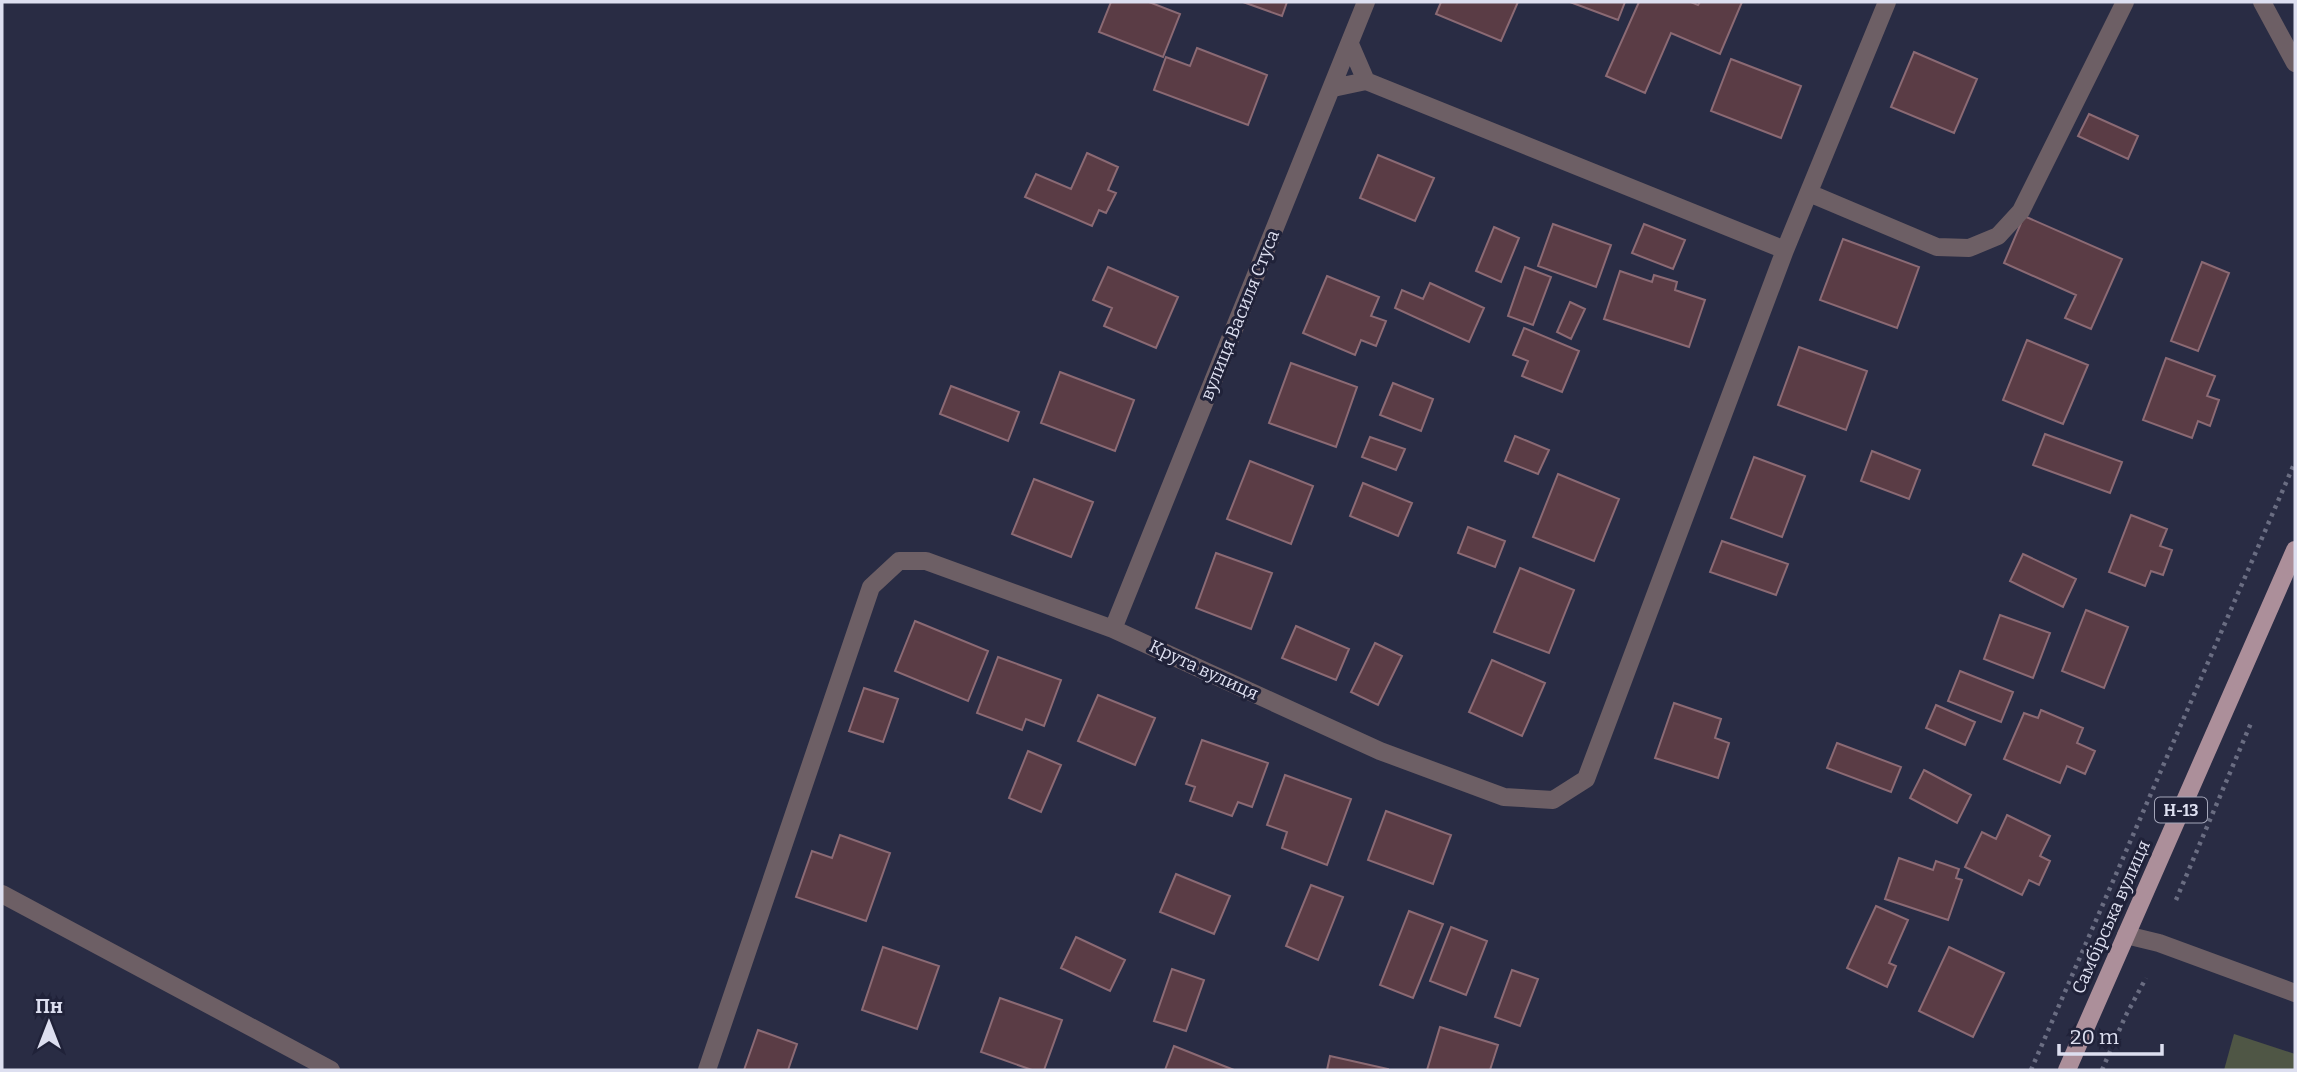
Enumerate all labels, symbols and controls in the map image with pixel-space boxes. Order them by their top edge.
street label: вулиця Василя Стуса [1196,227,1284,403]
street label: Крута вулиця [1146,635,1262,705]
road number: Н-13 [2155,797,2207,822]
street label: Самбірська вулиця [2067,837,2155,997]
north arrow [14,988,84,1058]
text: Пн [35,995,63,1018]
scale bar [2059,1012,2162,1056]
text: 20 m [2070,1024,2119,1050]

